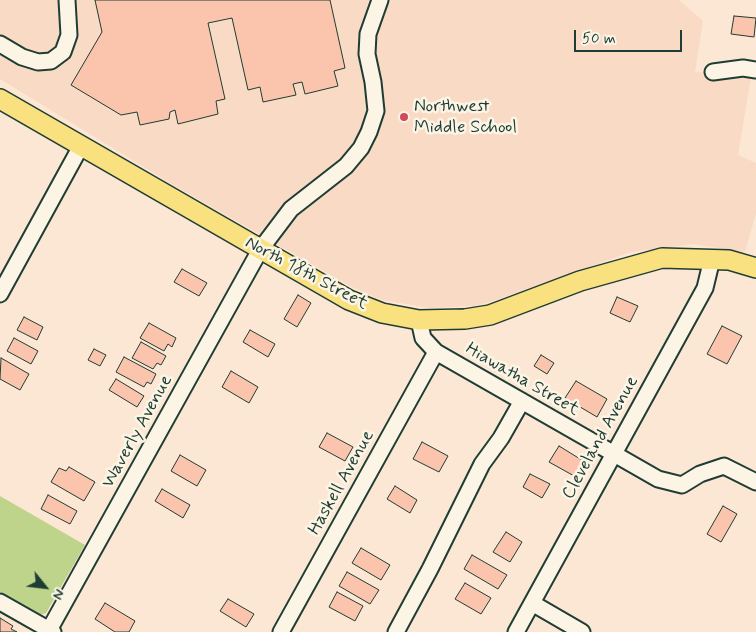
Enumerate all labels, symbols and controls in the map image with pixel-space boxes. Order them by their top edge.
scale bar [576,20,684,52]
text: 50 m [582,29,616,49]
place label: Northwest Middle School [414,96,517,138]
marker: Northwest Middle School [398,111,410,123]
street label: North 18th Street [241,233,371,315]
street label: Hiawatha Street [461,339,583,421]
street label: Waverly Avenue [98,372,178,492]
street label: Cleveland Avenue [558,373,644,503]
street label: Haskell Avenue [304,427,380,539]
north arrow [20,562,70,612]
text: N [48,586,68,603]

